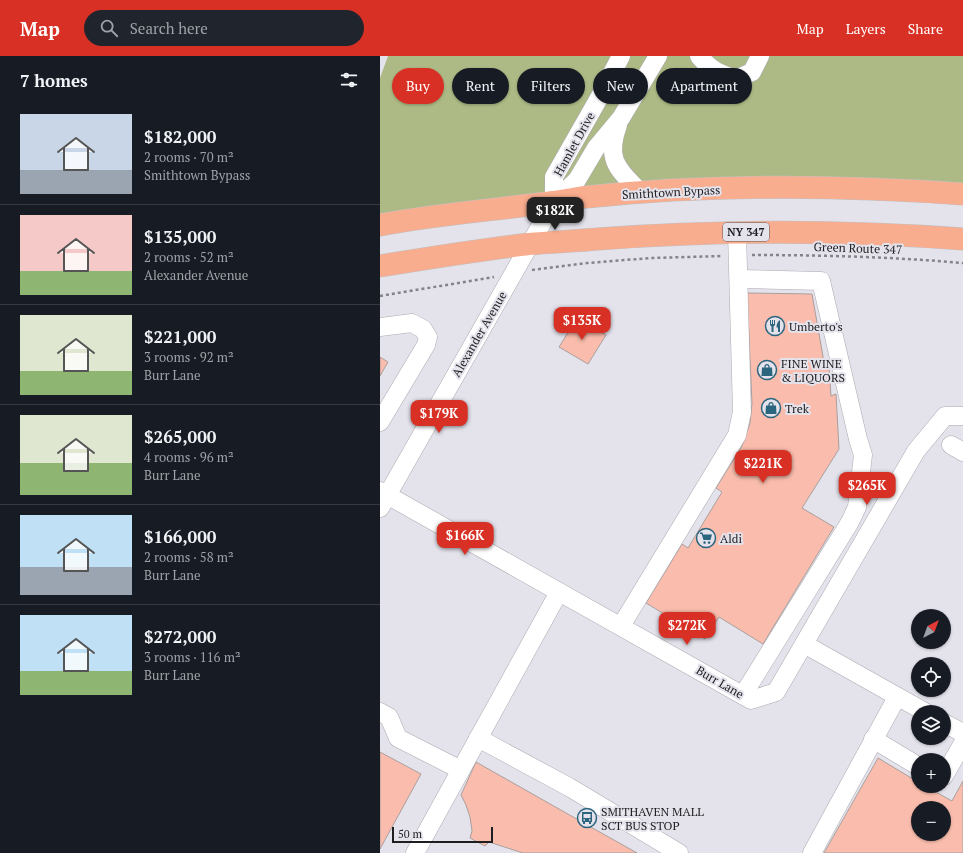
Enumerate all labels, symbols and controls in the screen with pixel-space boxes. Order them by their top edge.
search box [84,10,364,46]
text: Map [20,16,60,41]
icon: search [98,17,120,39]
text: Search here [130,18,208,38]
text: Map [797,19,824,38]
text: Layers [846,19,886,38]
text: Share [908,19,943,38]
chip: Buy [392,68,444,104]
chip: Rent [452,68,509,104]
chip: Filters [517,68,585,104]
chip: New [593,68,648,104]
chip: Apartment [656,68,752,104]
text: 7 homes [20,69,88,92]
icon: filters [338,69,360,91]
street label: Hamlet Drive [550,109,598,179]
text: $182,000 [144,125,216,148]
icon: home [52,130,100,178]
text: 2 rooms · 70 m² [144,148,234,166]
text: Smithtown Bypass [144,166,251,184]
street label: Smithtown Bypass [622,182,720,202]
pin: $182K [527,197,583,231]
text: $182K [536,201,574,219]
road number: NY 347 [723,223,769,241]
text: $135,000 [144,225,216,248]
icon: home [52,231,100,279]
street label: Green Route 347 [814,239,902,257]
text: 2 rooms · 52 m² [144,248,234,266]
text: Alexander Avenue [144,266,248,284]
street label: Alexander Avenue [448,289,510,379]
pin: $135K [554,307,610,341]
text: $135K [563,311,601,329]
restaurant icon: Umberto's [764,315,786,337]
place label: Umberto's [789,319,843,334]
text: $221,000 [144,325,216,348]
icon: home [52,331,100,379]
text: 3 rooms · 92 m² [144,348,234,366]
place label: FINE WINE & LIQUORS [781,356,845,385]
shop icon: FINE WINE & LIQUORS [756,359,778,381]
text: Burr Lane [144,366,201,384]
shop icon: Trek [760,397,782,419]
pin: $179K [411,400,467,434]
place label: Trek [785,401,810,416]
text: $179K [420,404,458,422]
text: $265,000 [144,425,216,448]
icon: home [52,431,100,479]
text: 4 rooms · 96 m² [144,448,234,466]
pin: $221K [735,450,791,484]
text: $221K [744,454,782,472]
text: Burr Lane [144,466,201,484]
pin: $265K [839,472,895,506]
text: $265K [848,476,886,494]
pin: $166K [437,522,493,556]
text: $166,000 [144,525,216,548]
text: $166K [446,526,484,544]
supermarket icon: Aldi [695,527,717,549]
icon: home [52,531,100,579]
place label: Aldi [720,531,742,546]
text: 2 rooms · 58 m² [144,548,234,566]
text: Burr Lane [144,566,201,584]
north arrow [911,609,951,649]
map controls [911,609,951,841]
pin: $272K [659,612,715,646]
text: $272K [668,616,706,634]
text: $272,000 [144,625,216,648]
icon: home [52,631,100,679]
text: 3 rooms · 116 m² [144,648,241,666]
button: locate [911,657,951,697]
street label: Burr Lane [694,662,746,702]
text: Burr Lane [144,666,201,684]
button: layers [911,705,951,745]
button: + [911,753,951,793]
button: − [911,801,951,841]
place label: SMITHAVEN MALL SCT BUS STOP [601,804,704,833]
bus stop icon: SMITHAVEN MALL SCT BUS STOP [576,807,598,829]
scale bar [392,825,493,844]
text: 50 m [398,827,422,841]

